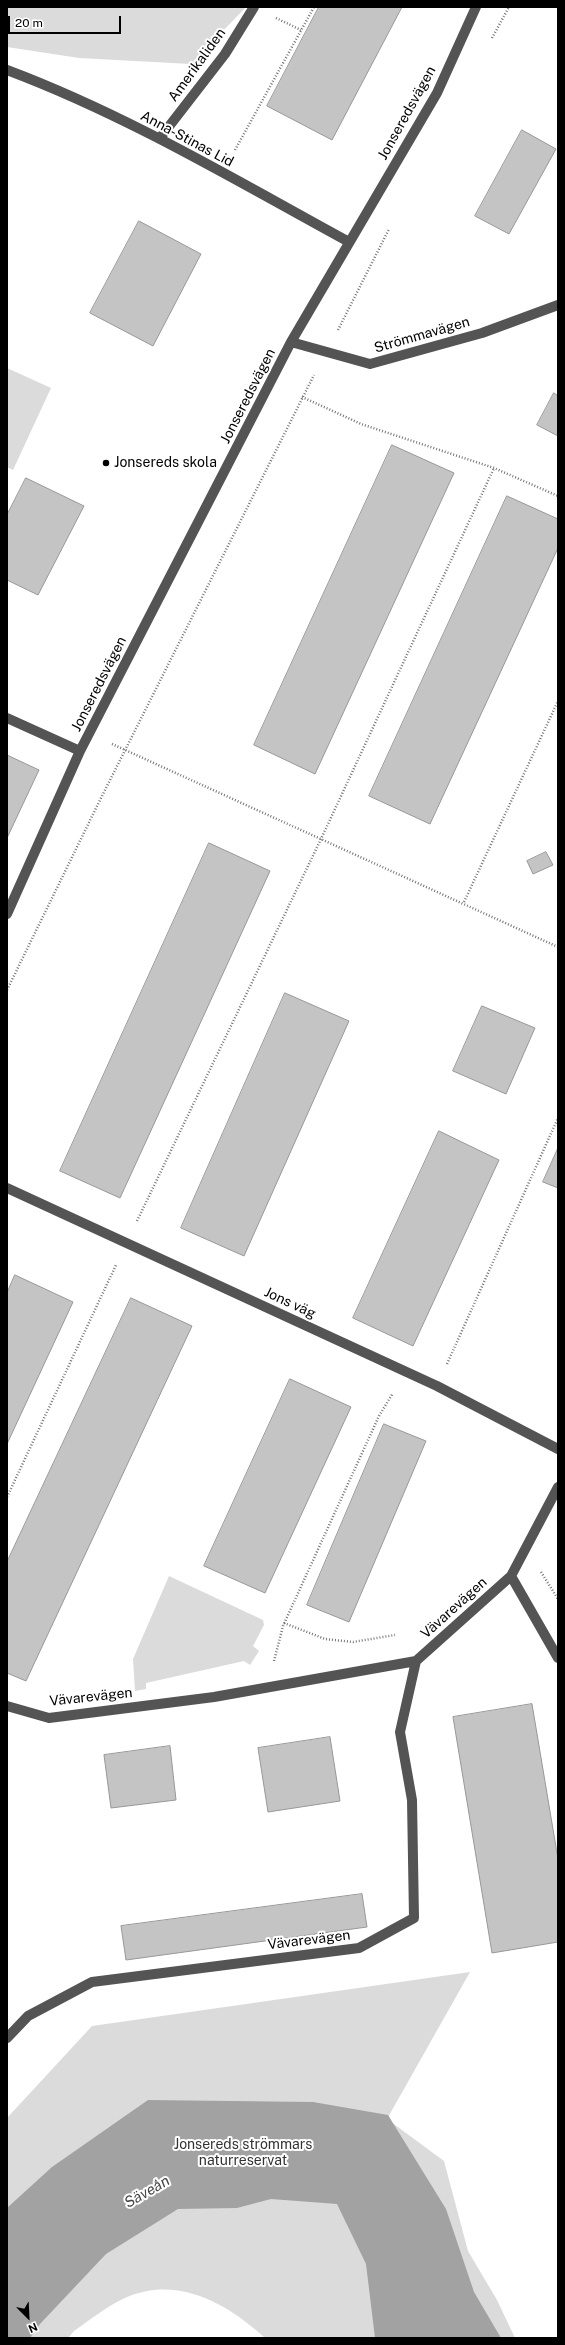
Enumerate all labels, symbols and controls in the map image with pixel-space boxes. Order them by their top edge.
scale bar [10,8,123,34]
text: 20 m [15,16,43,30]
street label: Amerikaliden [165,25,229,105]
street label: Jonseredsvägen [374,63,440,163]
street label: Anna-Stinas Lid [138,107,236,171]
street label: Strömmavägen [372,313,472,357]
street label: Jonseredsvägen [217,346,279,446]
place label: Jonsereds skola [114,455,217,471]
marker: Jonsereds skola [101,458,111,468]
street label: Jonseredsvägen [68,634,130,734]
street label: Jons väg [261,1284,319,1322]
street label: Vävarevägen [417,1574,491,1642]
street label: Vävarevägen [49,1684,133,1710]
street label: Vävarevägen [267,1927,351,1953]
park label: Jonsereds strömmars naturreservat [174,2137,312,2170]
water label: Säveån [121,2172,173,2212]
north arrow [8,2297,48,2337]
text: N [27,2321,39,2335]

